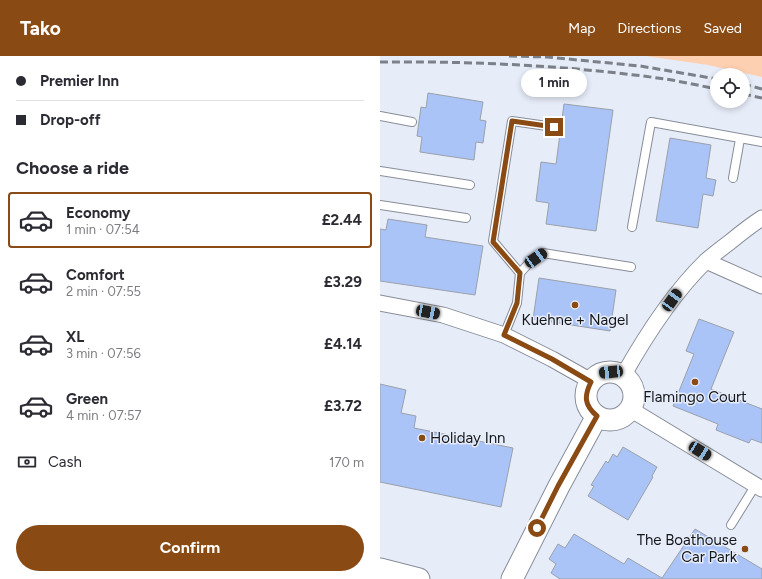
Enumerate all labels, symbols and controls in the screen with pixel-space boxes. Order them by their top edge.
text: Tako [20,17,61,40]
text: Map [568,20,596,37]
text: Directions [618,20,681,37]
text: Saved [703,20,742,37]
map controls [710,68,750,108]
button: locate [710,68,750,108]
callout: 1 min [521,69,587,97]
text: Premier Inn [40,72,119,90]
text: 1 min [539,75,569,90]
text: Drop-off [40,111,101,129]
route end [545,118,563,136]
text: Choose a ride [16,157,129,179]
icon: car [18,202,54,238]
text: Economy [66,204,131,222]
text: £2.44 [322,211,362,229]
text: 1 min · 07:54 [66,222,140,237]
car [523,246,549,270]
icon: car [18,264,54,300]
text: Comfort [66,266,125,284]
text: £3.29 [324,273,362,291]
text: 2 min · 07:55 [66,284,141,299]
car [660,287,684,313]
marker: Kuehne + Nagel [570,300,580,310]
car [415,304,441,320]
place label: Kuehne + Nagel [522,311,628,329]
icon: car [18,326,54,362]
text: XL [66,328,84,346]
text: £4.14 [324,335,362,353]
text: 3 min · 07:56 [66,346,141,361]
car [598,365,624,379]
marker: Flamingo Court [690,377,700,387]
icon: car [18,388,54,424]
place label: Flamingo Court [643,388,747,406]
text: Green [66,390,108,408]
text: £3.72 [324,397,362,415]
text: 4 min · 07:57 [66,408,141,423]
place label: Holiday Inn [430,429,505,447]
marker: Holiday Inn [417,433,427,443]
car [687,440,713,462]
icon: cash [16,451,38,473]
text: Cash [48,453,82,471]
text: 170 m [329,455,364,470]
route start [528,519,546,537]
button: Confirm [16,525,364,571]
place label: The Boathouse Car Park [637,531,738,566]
marker: The Boathouse Car Park [740,544,750,554]

